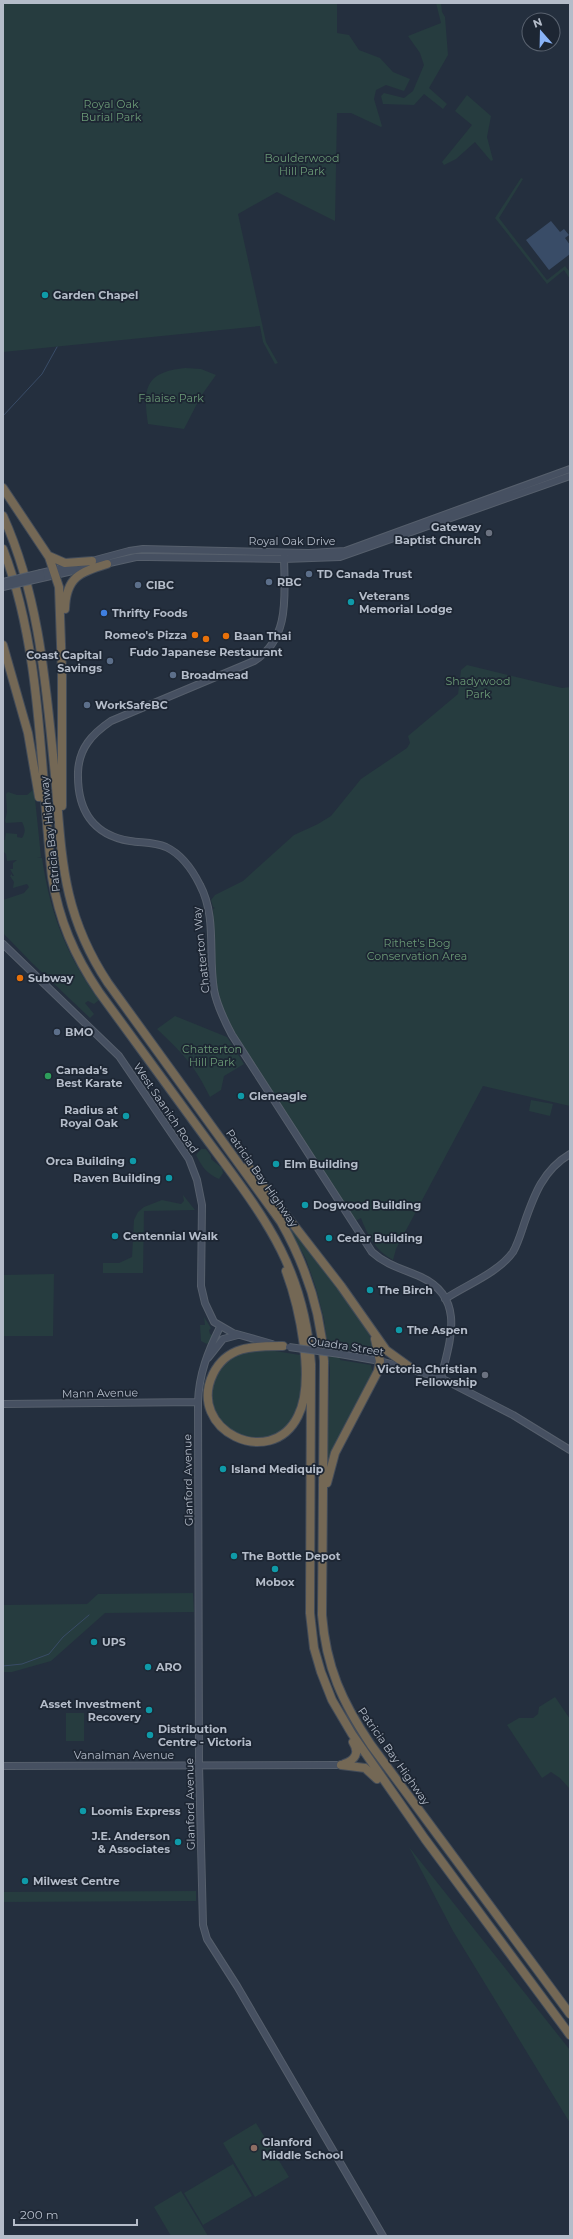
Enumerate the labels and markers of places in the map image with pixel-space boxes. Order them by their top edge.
place label: Garden Chapel [53,288,138,302]
marker: Garden Chapel [40,290,50,300]
place label: Gateway Baptist Church [395,520,481,547]
marker: Gateway Baptist Church [484,528,494,538]
place label: TD Canada Trust [317,567,412,581]
marker: TD Canada Trust [304,569,314,579]
place label: RBC [277,575,301,589]
marker: RBC [264,577,274,587]
place label: CIBC [146,578,174,592]
marker: CIBC [133,580,143,590]
place label: Veterans Memorial Lodge [358,589,453,616]
marker: Veterans Memorial Lodge [346,597,356,607]
place label: Thrifty Foods [112,606,188,620]
marker: Thrifty Foods [99,608,109,618]
place label: Romeo's Pizza [105,628,187,642]
place label: Baan Thai [234,629,291,643]
marker: Romeo's Pizza [190,630,200,640]
marker: Baan Thai [221,631,231,641]
marker: Fudo Japanese Restaurant [201,634,211,644]
place label: Fudo Japanese Restaurant [129,645,283,659]
place label: Coast Capital Savings [26,648,102,675]
marker: Coast Capital Savings [105,656,115,666]
place label: Broadmead [181,668,248,682]
marker: Broadmead [168,670,178,680]
place label: WorkSafeBC [95,698,168,712]
marker: WorkSafeBC [82,700,92,710]
place label: Subway [28,971,74,985]
marker: Subway [15,973,25,983]
place label: BMO [65,1025,93,1039]
marker: BMO [52,1027,62,1037]
place label: Canada's Best Karate [56,1063,123,1090]
marker: Canada's Best Karate [43,1071,53,1081]
place label: Gleneagle [249,1089,307,1103]
marker: Gleneagle [236,1091,246,1101]
place label: Radius at Royal Oak [60,1103,119,1130]
marker: Radius at Royal Oak [121,1111,131,1121]
place label: Orca Building [46,1154,125,1168]
marker: Orca Building [128,1156,138,1166]
place label: Elm Building [284,1157,358,1171]
marker: Elm Building [271,1159,281,1169]
place label: Raven Building [73,1171,161,1185]
marker: Raven Building [164,1173,174,1183]
place label: Dogwood Building [313,1198,421,1212]
marker: Dogwood Building [300,1200,310,1210]
place label: Centennial Walk [123,1229,219,1243]
marker: Centennial Walk [110,1231,120,1241]
place label: Cedar Building [337,1231,423,1245]
marker: Cedar Building [324,1233,334,1243]
place label: The Birch [378,1283,433,1297]
marker: The Birch [365,1285,375,1295]
place label: The Aspen [407,1323,468,1337]
marker: The Aspen [394,1325,404,1335]
place label: Victoria Christian Fellowship [376,1362,477,1389]
marker: Victoria Christian Fellowship [480,1370,490,1380]
place label: Island Mediquip [231,1462,324,1476]
marker: Island Mediquip [218,1464,228,1474]
place label: The Bottle Depot [242,1549,341,1563]
marker: The Bottle Depot [229,1551,239,1561]
marker: Mobox [270,1564,280,1574]
place label: Mobox [256,1575,295,1589]
place label: UPS [102,1635,126,1649]
marker: UPS [89,1637,99,1647]
place label: ARO [155,1660,182,1674]
marker: ARO [143,1662,153,1672]
place label: Asset Investment Recovery [39,1697,141,1724]
marker: Asset Investment Recovery [144,1705,154,1715]
place label: Distribution Centre - Victoria [158,1722,252,1749]
marker: Distribution Centre - Victoria [145,1730,155,1740]
place label: Loomis Express [91,1804,181,1818]
marker: Loomis Express [78,1806,88,1816]
place label: J.E. Anderson & Associates [91,1829,170,1856]
marker: J.E. Anderson & Associates [173,1837,183,1847]
place label: Milwest Centre [33,1874,120,1888]
marker: Milwest Centre [20,1876,30,1886]
place label: Glanford Middle School [262,2135,343,2162]
marker: Glanford Middle School [249,2143,259,2153]

